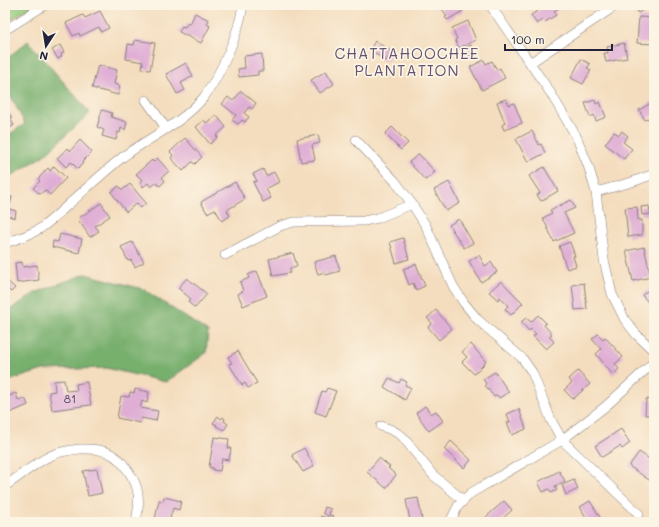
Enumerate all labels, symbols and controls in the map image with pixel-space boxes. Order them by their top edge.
north arrow [26,26,66,66]
scale bar [505,26,612,52]
text: 100 m [511,31,545,47]
district label: CHATTAHOOCHEE PLANTATION [335,43,479,80]
text: N [38,48,49,64]
house number: 81 [64,390,76,406]

